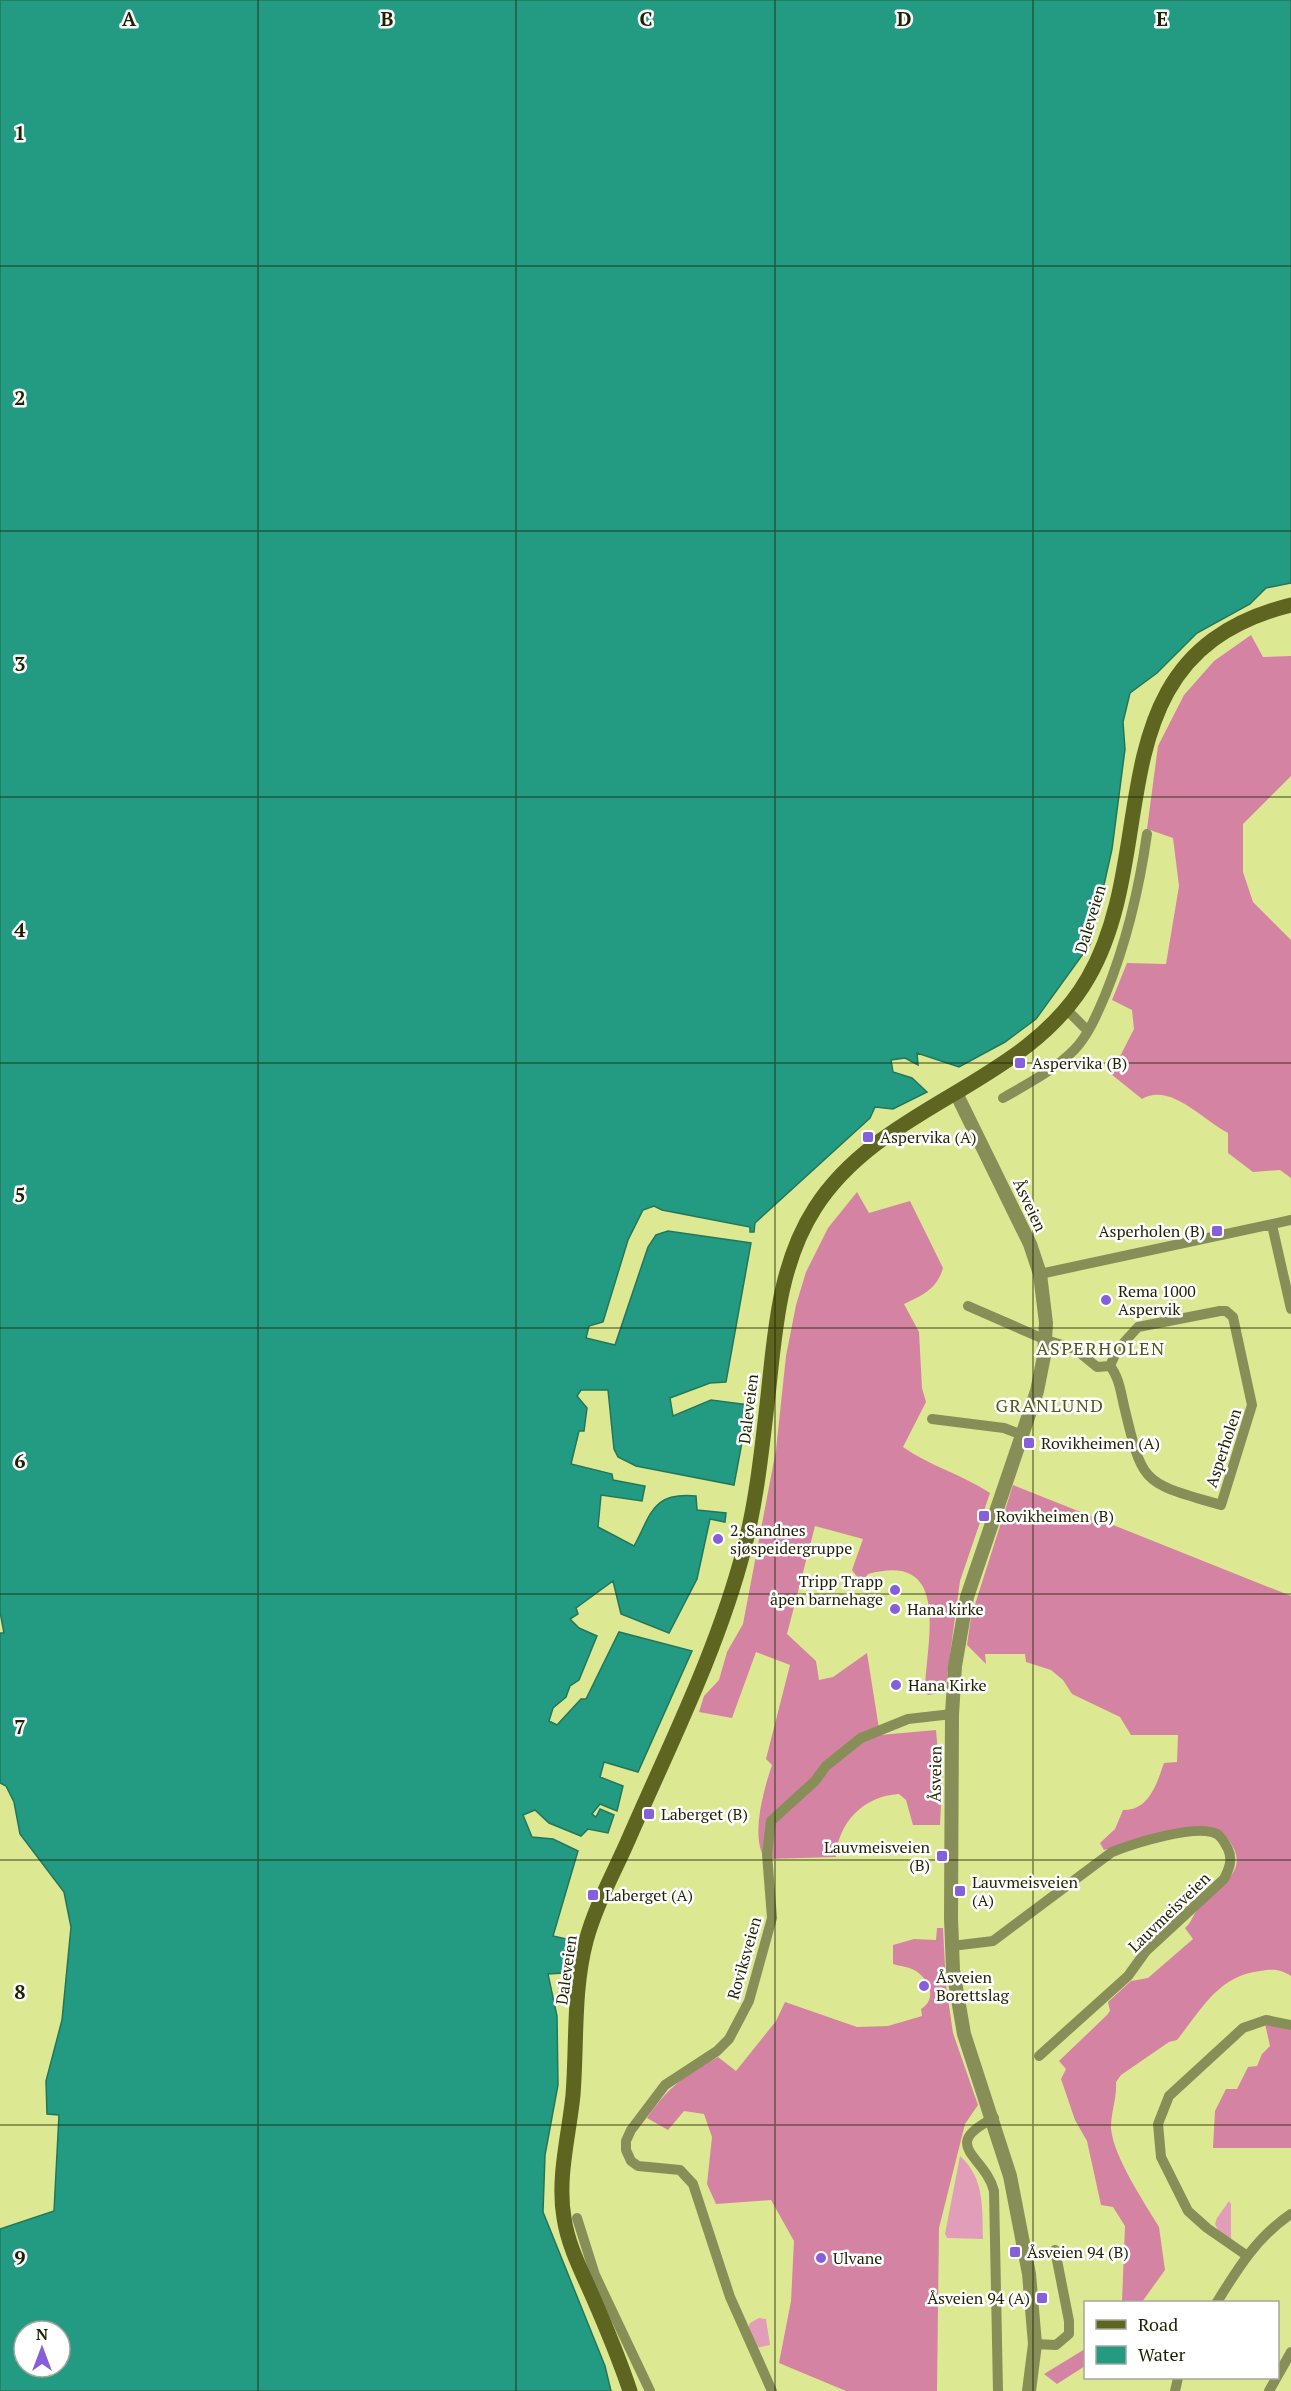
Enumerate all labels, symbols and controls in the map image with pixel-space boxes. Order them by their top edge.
text: A [122,5,137,32]
text: B [381,5,394,32]
text: C [639,5,653,32]
text: D [897,5,911,32]
text: E [1156,5,1168,32]
text: 1 [14,119,26,146]
text: 2 [14,384,26,411]
text: 3 [14,650,26,677]
street label: Daleveien [1069,882,1111,956]
text: 4 [14,916,26,943]
place label: Aspervika (B) [1032,1052,1127,1074]
marker: Aspervika (B) [1013,1056,1027,1070]
place label: Aspervika (A) [880,1126,976,1148]
marker: Aspervika (A) [861,1130,875,1144]
street label: Åsveien [1008,1175,1052,1236]
text: 5 [14,1181,26,1208]
place label: Asperholen (B) [1099,1220,1205,1242]
marker: Asperholen (B) [1210,1224,1224,1238]
place label: Rema 1000 Aspervik [1118,1280,1196,1320]
marker: Rema 1000 Aspervik [1099,1293,1113,1307]
district label: ASPERHOLEN [1036,1336,1166,1360]
street label: Daleveien [733,1372,763,1445]
district label: GRANLUND [995,1393,1105,1417]
street label: Asperholen [1200,1405,1246,1490]
place label: Rovikheimen (A) [1041,1432,1160,1454]
marker: Rovikheimen (A) [1022,1436,1036,1450]
text: 6 [14,1447,26,1474]
place label: Rovikheimen (B) [996,1505,1114,1527]
marker: Rovikheimen (B) [977,1509,991,1523]
place label: 2. Sandnes sjøspeidergruppe [730,1519,852,1559]
marker: 2. Sandnes sjøspeidergruppe [711,1532,725,1546]
place label: Tripp Trapp åpen barnehage [770,1570,883,1610]
marker: Tripp Trapp åpen barnehage [888,1583,902,1597]
place label: Hana kirke [907,1598,984,1620]
marker: Hana kirke [888,1602,902,1616]
place label: Hana Kirke [908,1674,987,1696]
marker: Hana Kirke [889,1678,903,1692]
text: 7 [14,1713,26,1740]
street label: Åsveien [924,1745,946,1802]
place label: Laberget (B) [661,1803,748,1825]
marker: Laberget (B) [642,1807,656,1821]
place label: Lauvmeisveien (B) [824,1836,930,1876]
marker: Lauvmeisveien (B) [935,1849,949,1863]
street label: Lauvmeisveien [1123,1867,1215,1957]
place label: Lauvmeisveien (A) [972,1871,1078,1911]
place label: Laberget (A) [605,1884,693,1906]
marker: Lauvmeisveien (A) [953,1884,967,1898]
marker: Laberget (A) [586,1888,600,1902]
street label: Roviksveien [722,1914,766,2002]
street label: Daleveien [550,1933,582,2006]
place label: Åsveien Borettslag [936,1966,1010,2006]
text: 8 [14,1978,26,2005]
marker: Åsveien Borettslag [917,1979,931,1993]
place label: Åsveien 94 (B) [1027,2241,1129,2263]
text: 9 [14,2244,26,2271]
marker: Åsveien 94 (B) [1008,2245,1022,2259]
place label: Ulvane [833,2247,882,2269]
marker: Ulvane [814,2251,828,2265]
place label: Åsveien 94 (A) [927,2287,1030,2309]
marker: Åsveien 94 (A) [1035,2291,1049,2305]
legend [1084,2301,1279,2379]
text: Road [1138,2312,1178,2336]
north arrow [12,2319,72,2379]
text: N [36,2323,48,2345]
text: Water [1138,2342,1185,2366]

